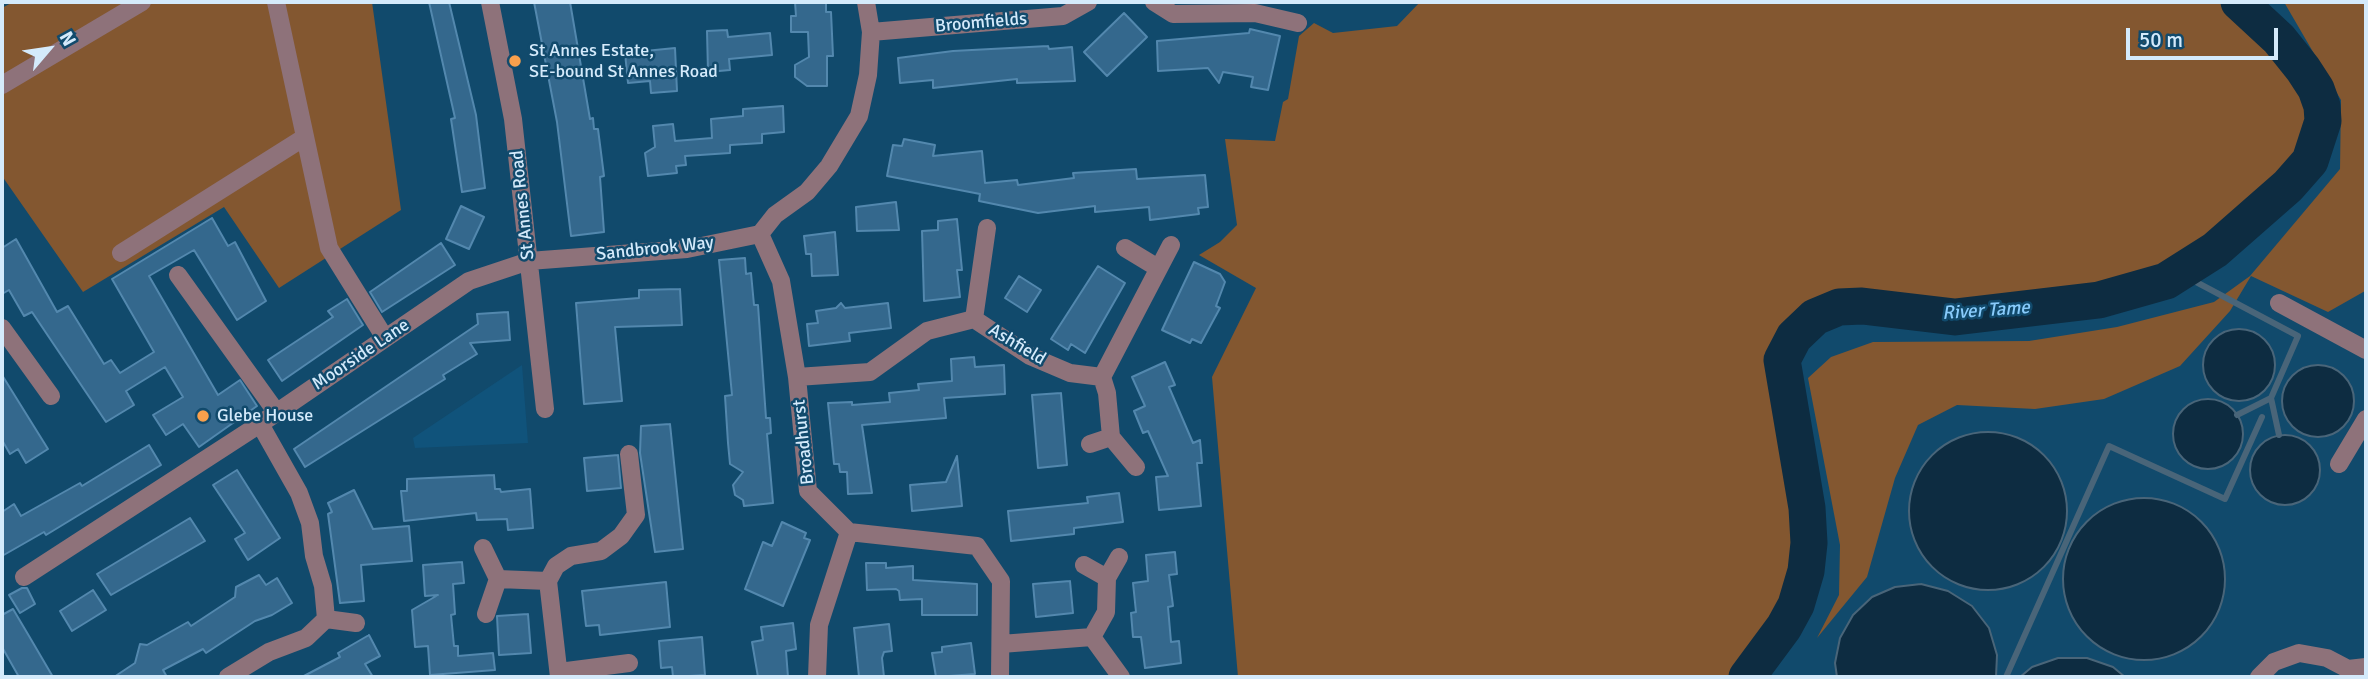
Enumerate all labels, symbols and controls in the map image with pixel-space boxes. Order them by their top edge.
street label: Broomfields [934,8,1028,38]
north arrow [14,14,84,84]
scale bar [2130,14,2282,58]
text: N [54,27,81,50]
text: 50 m [2139,27,2183,53]
place label: St Annes Estate, SE-bound St Annes Road [529,40,718,82]
marker: St Annes Estate, SE-bound St Annes Road [507,53,523,69]
street label: St Annes Road [506,149,540,261]
street label: Sandbrook Way [595,232,715,266]
water label: River Tame [1941,297,2031,325]
street label: Moorside Lane [308,315,414,395]
street label: Ashfield [984,320,1050,370]
street label: Broadhurst [789,398,819,486]
place label: Glebe House [217,405,313,427]
marker: Glebe House [195,408,211,424]

